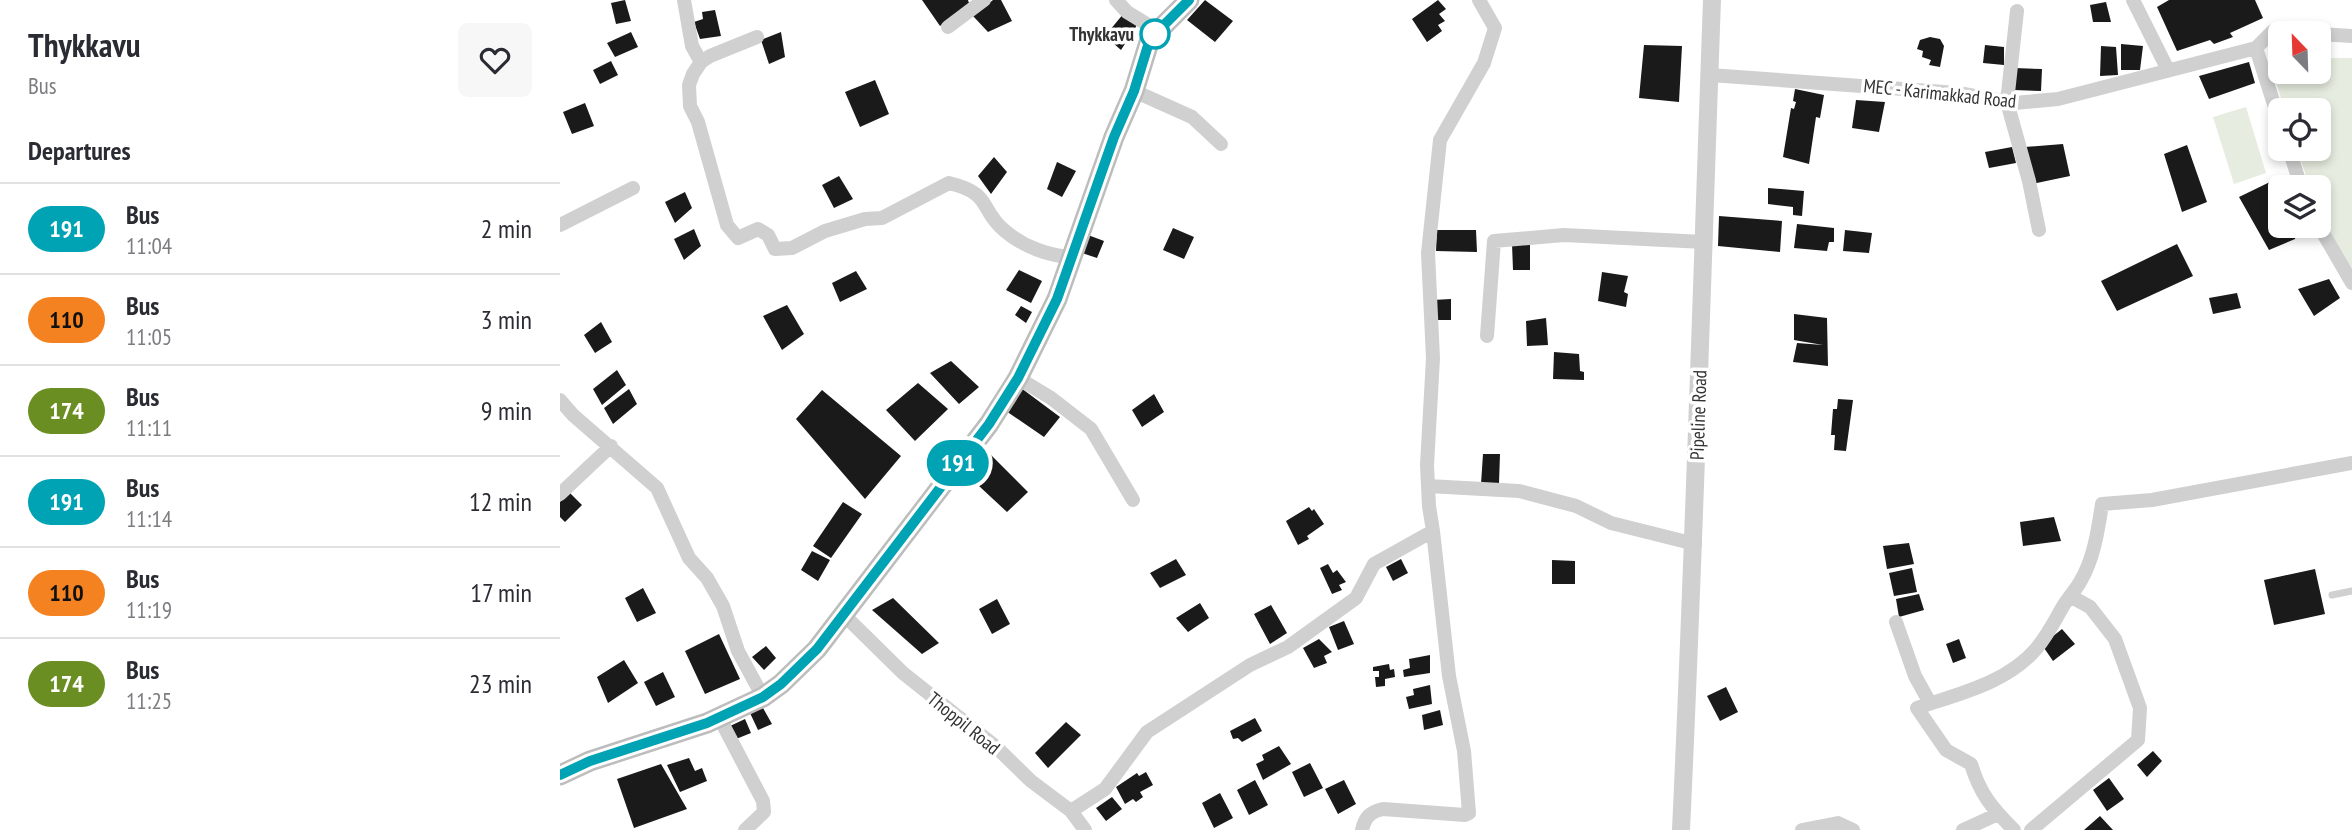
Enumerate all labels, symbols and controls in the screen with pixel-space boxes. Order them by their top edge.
marker: Thykkavu [1140,19,1170,49]
north arrow [2268,21,2331,84]
map controls [2268,21,2331,238]
place label: Thykkavu [1069,22,1134,46]
text: Thykkavu [28,23,140,66]
button: heart [458,23,532,97]
text: Bus [28,71,57,100]
street label: MEC - Karimakkad Road [1862,73,2018,113]
button: locate [2268,98,2331,161]
text: Departures [28,134,131,167]
button: layers [2268,175,2331,238]
text: Bus [126,198,159,231]
text: 2 min [481,212,532,245]
text: 191 [49,213,84,244]
text: 11:04 [126,231,172,260]
text: Bus [126,289,159,322]
text: 3 min [481,303,532,336]
text: 110 [49,304,84,335]
text: 11:05 [126,322,172,351]
street label: Pipeline Road [1684,370,1712,460]
text: Bus [126,380,159,413]
text: 9 min [481,394,532,427]
text: 174 [49,395,84,426]
text: 11:11 [126,413,172,442]
line badge: 191 [918,440,998,486]
text: 191 [941,447,975,478]
text: Bus [126,471,159,504]
text: 12 min [469,485,532,518]
text: 191 [49,486,84,517]
text: 11:14 [126,504,172,533]
text: Bus [126,562,159,595]
text: 17 min [470,576,532,609]
text: 110 [49,577,84,608]
text: 11:19 [126,595,172,624]
text: Bus [126,653,159,686]
text: 23 min [469,667,532,700]
text: 174 [49,668,84,699]
text: 11:25 [126,686,172,715]
street label: Thoppil Road [923,686,1005,760]

